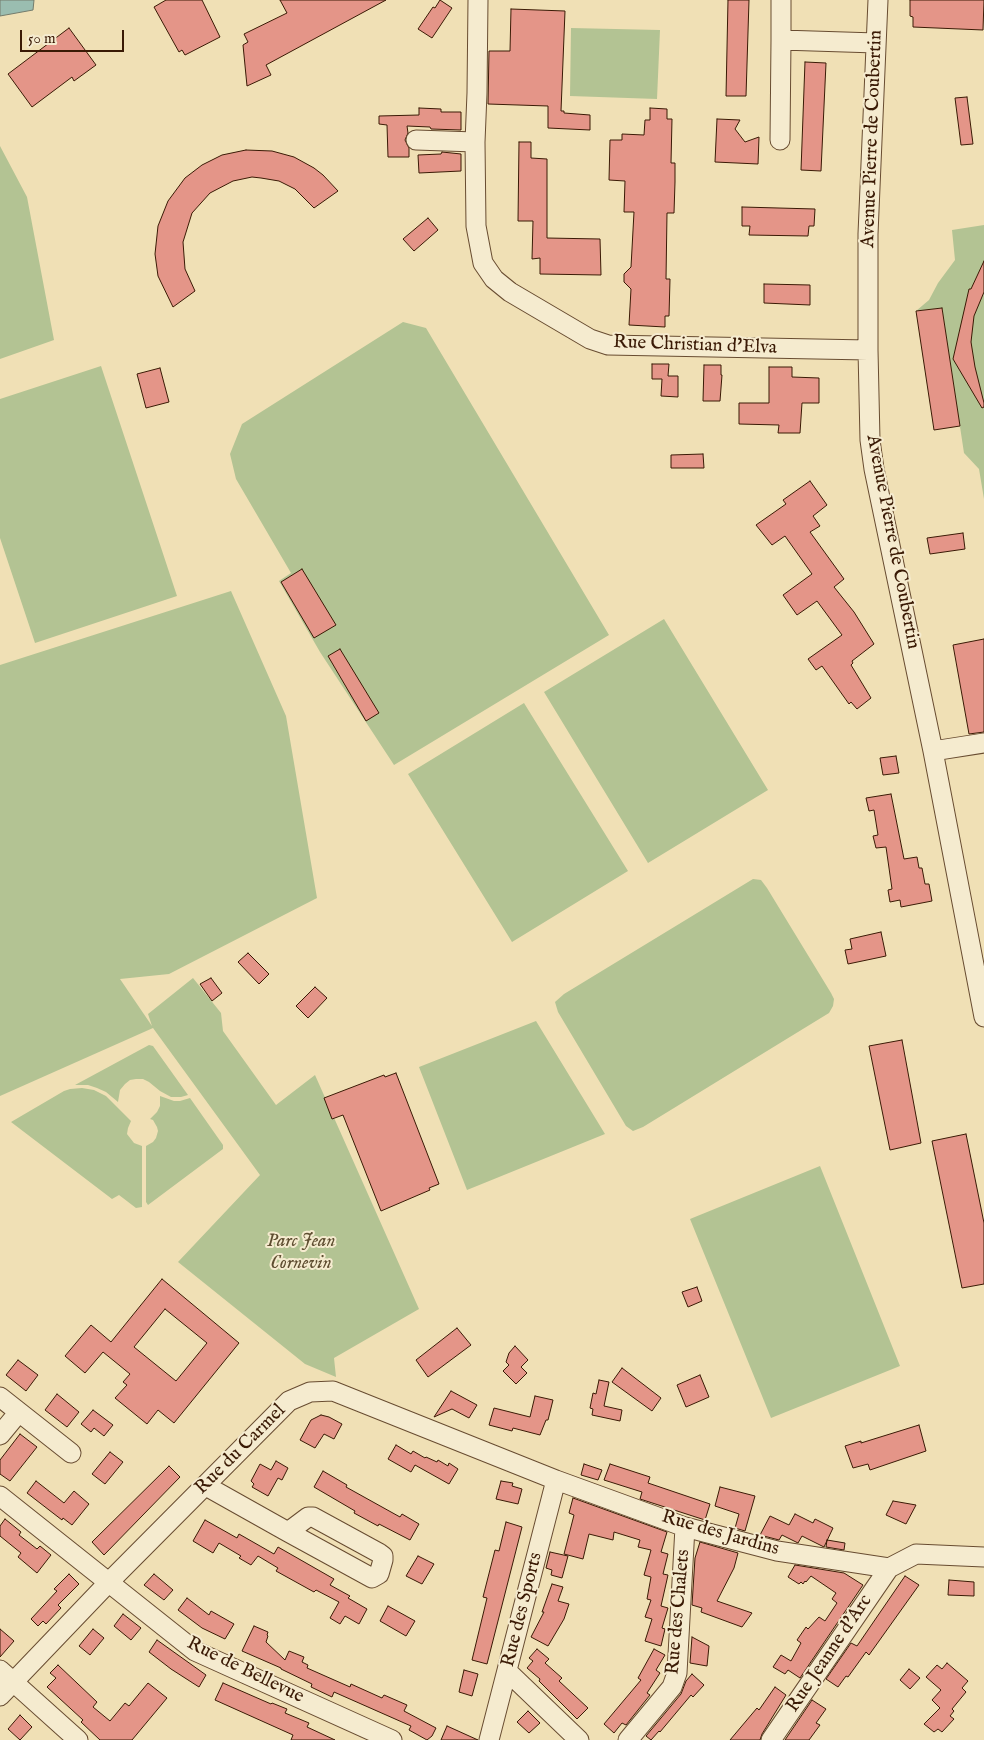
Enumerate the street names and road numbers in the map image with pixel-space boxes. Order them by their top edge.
street label: Avenue Pierre de Coubertin [858,30,888,248]
street label: Rue Christian d'Elva [613,332,777,360]
street label: Avenue Pierre de Coubertin [860,433,924,651]
street label: Rue du Carmel [191,1400,291,1500]
street label: Rue des Jardins [659,1506,781,1562]
street label: Rue des Chalets [662,1548,696,1676]
street label: Rue des Sports [498,1550,548,1670]
street label: Rue Jeanne d'Arc [782,1591,878,1717]
street label: Rue de Bellevue [183,1633,307,1709]

